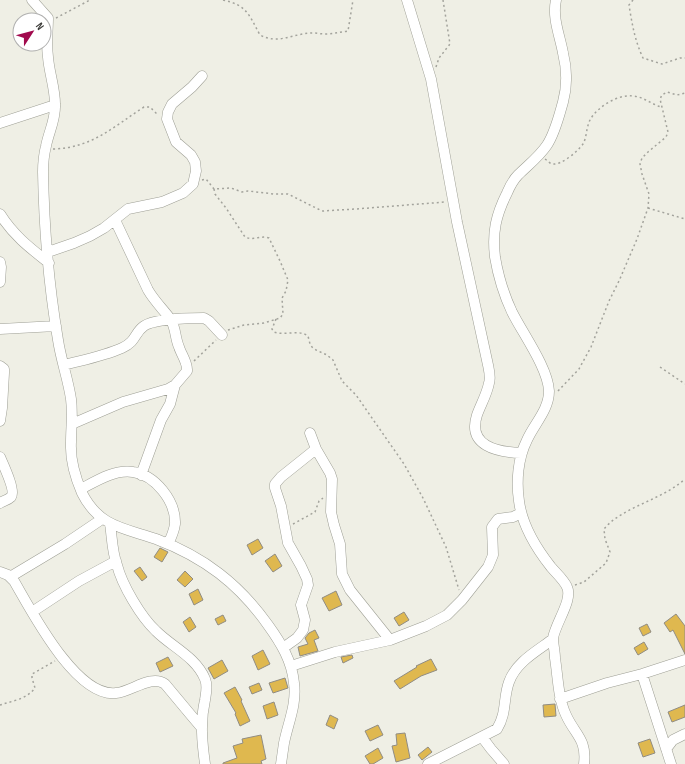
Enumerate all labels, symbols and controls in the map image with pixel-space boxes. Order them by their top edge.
north arrow [12,12,52,52]
text: N [33,20,47,33]

